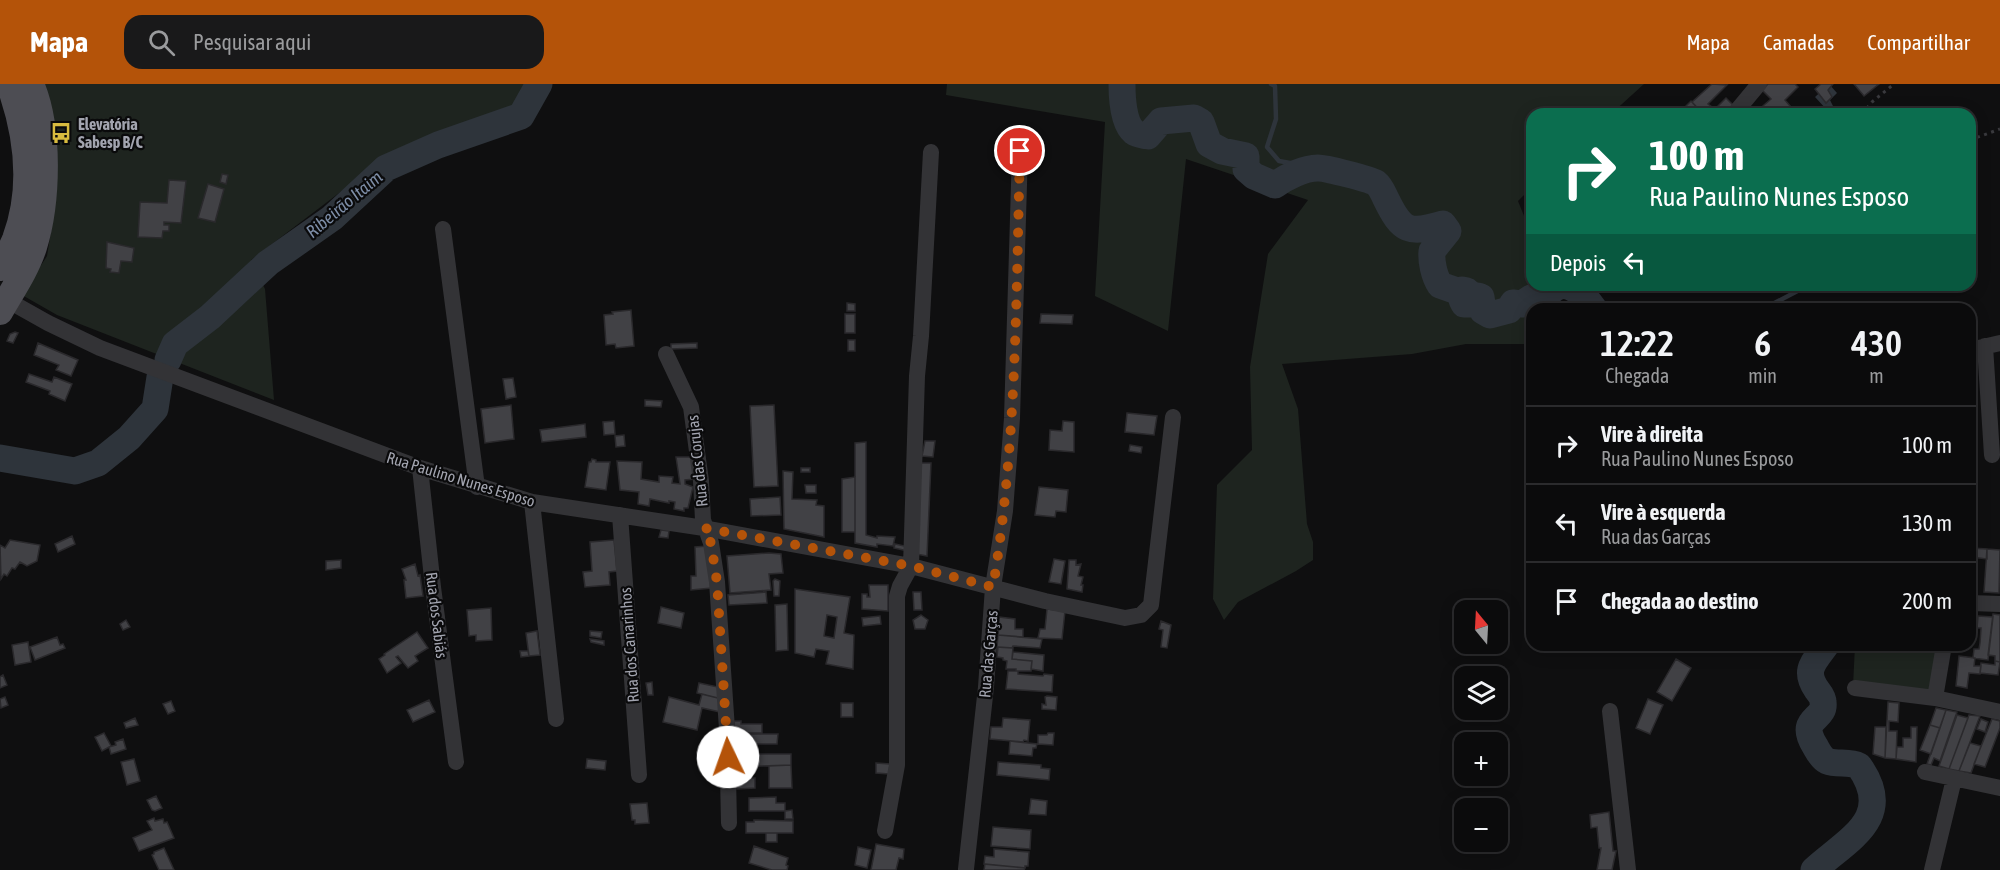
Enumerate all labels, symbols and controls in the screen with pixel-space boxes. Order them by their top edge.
search box [124,15,544,69]
text: Mapa [30,26,88,58]
icon: search [145,26,178,59]
text: Pesquisar aqui [193,29,311,55]
text: Mapa [1686,30,1730,54]
text: Camadas [1763,30,1834,54]
text: Compartilhar [1867,30,1970,54]
place label: Elevatória Sabesp B/C [78,115,143,151]
bus stop icon: Elevatória Sabesp B/C [49,121,73,145]
pin [994,125,1045,176]
text: 100 m [1649,131,1744,179]
icon: right [1550,132,1628,210]
icon: arrive [1003,134,1036,167]
water label: Ribeirão Itaim [302,166,386,242]
text: Rua Paulino Nunes Esposo [1649,181,1909,212]
icon: left [1618,246,1651,279]
text: Depois [1550,250,1606,276]
text: 12:22 [1600,322,1674,364]
text: 6 [1754,322,1771,364]
text: 430 [1851,322,1902,364]
text: Chegada [1605,364,1669,387]
text: min [1748,364,1777,387]
text: m [1869,364,1884,387]
street label: Rua das Corujas [683,414,712,508]
text: Vire à direita [1601,421,1703,447]
icon: right [1550,429,1583,462]
text: 100 m [1902,432,1952,458]
text: Rua Paulino Nunes Esposo [1601,447,1794,470]
street label: Rua Paulino Nunes Esposo [384,448,537,511]
text: Vire à esquerda [1601,499,1726,525]
icon: left [1550,507,1583,540]
text: 130 m [1902,510,1952,536]
text: Rua das Garças [1601,525,1711,548]
street label: Rua dos Sabiás [423,571,451,660]
icon: arrive [1550,585,1583,618]
street label: Rua dos Canarinhos [616,587,642,703]
text: Chegada ao destino [1601,588,1759,614]
text: 200 m [1902,588,1952,614]
north arrow [1454,600,1508,654]
map controls [1454,600,1508,852]
street label: Rua das Garças [975,609,1002,699]
button: layers [1454,666,1508,720]
position arrow [696,725,760,789]
button: + [1454,732,1508,786]
button: − [1454,798,1508,852]

